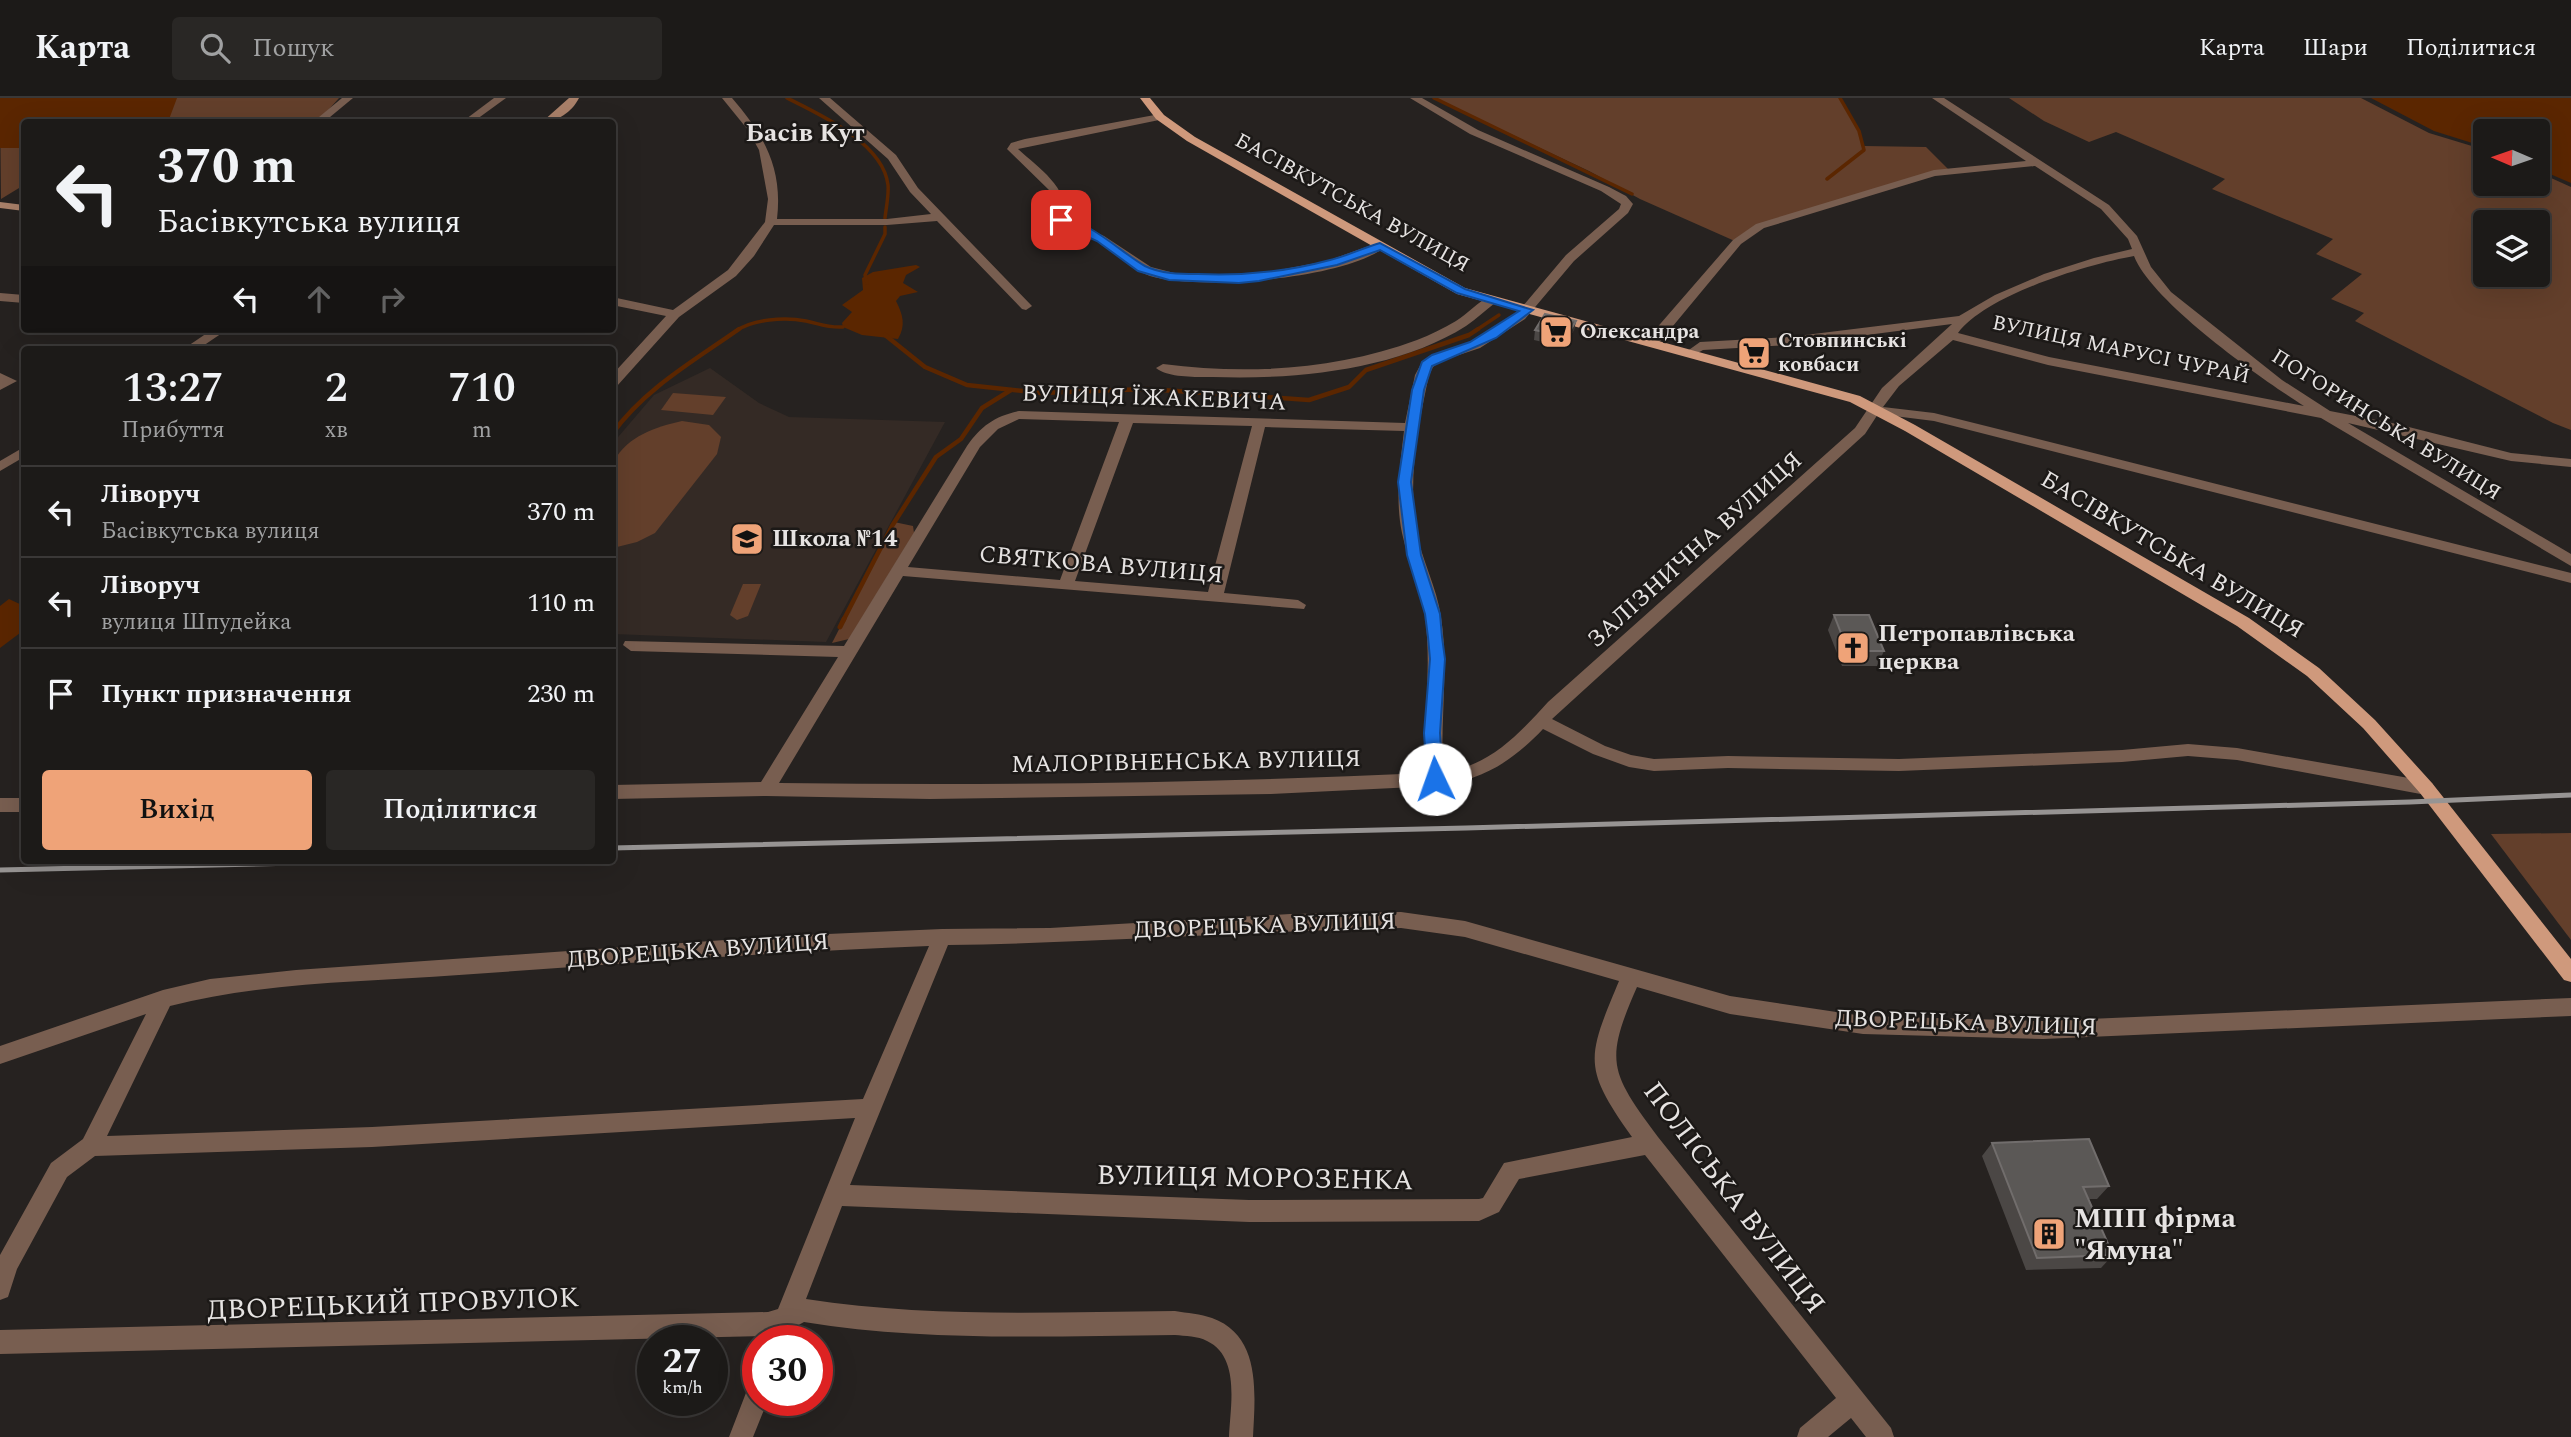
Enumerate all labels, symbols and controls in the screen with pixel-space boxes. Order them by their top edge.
search box [172,17,662,80]
text: Карта [35,23,130,73]
text: Пошук [252,28,334,68]
icon: search [196,29,234,67]
text: Карта [2199,30,2265,66]
text: Шари [2303,30,2368,66]
text: Поділитися [2406,30,2536,66]
district label: Басів Кут [745,113,865,153]
north arrow [2473,119,2550,196]
map controls [2473,119,2550,287]
street label: БАСІВКУТСЬКА ВУЛИЦЯ [1229,125,1475,281]
text: 370 m [157,130,296,205]
icon: left [42,147,133,238]
pin [1031,190,1091,250]
text: Басівкутська вулиця [157,198,461,247]
icon: arrive [1042,201,1080,239]
button: layers [2473,210,2550,287]
icon: left [227,280,265,318]
icon: ahead [300,280,338,318]
icon: right [373,280,411,318]
street label: ВУЛИЦЯ МАРУСІ ЧУРАЙ [1989,307,2253,393]
supermarket icon: Олександра [1537,313,1575,351]
place label: Олександра [1580,316,1700,348]
place label: Стовпинські ковбаси [1778,325,1907,381]
supermarket icon: Стовпинські ковбаси [1735,334,1773,372]
street label: ПОГОРИНСЬКА ВУЛИЦЯ [2265,341,2507,509]
text: 13:27 [122,357,223,420]
text: 2 [325,357,348,420]
text: 710 [448,357,516,420]
street label: ВУЛИЦЯ ЇЖАКЕВИЧА [1021,375,1287,421]
text: Прибуття [121,413,225,448]
text: хв [325,413,348,448]
text: m [472,413,492,448]
street label: ЗАЛІЗНИЧНА ВУЛИЦЯ [1579,443,1811,657]
street label: БАСІВКУТСЬКА ВУЛИЦЯ [2033,462,2311,648]
text: Ліворуч [101,474,200,514]
text: 370 m [527,492,595,532]
icon: left [42,493,80,531]
text: Басівкутська вулиця [101,514,319,549]
school or university icon: Школа №14 [728,520,766,558]
place label: Школа №14 [772,521,898,557]
street label: СВЯТКОВА ВУЛИЦЯ [977,536,1225,594]
text: Ліворуч [101,565,200,605]
text: 110 m [527,583,595,623]
icon: left [42,584,80,622]
text: вулиця Шпудейка [101,605,291,640]
place label: Петропавлівська церква [1878,616,2076,680]
church icon: Петропавлівська церква [1834,629,1872,667]
text: Пункт призначення [101,674,352,714]
text: 230 m [527,674,595,714]
icon: arrive [42,675,80,713]
street label: МАЛОРІВНЕНСЬКА ВУЛИЦЯ [1011,741,1361,783]
position arrow [1398,742,1472,816]
button: Вихід [42,770,312,850]
button: Поділитися [326,770,595,850]
street label: ДВОРЕЦЬКА ВУЛИЦЯ [1133,903,1397,949]
street label: ДВОРЕЦЬКА ВУЛИЦЯ [566,924,830,978]
street label: ДВОРЕЦЬКА ВУЛИЦЯ [1834,1000,2098,1046]
street label: ПОЛІСЬКА ВУЛИЦЯ [1632,1072,1836,1324]
street label: ВУЛИЦЯ МОРОЗЕНКА [1096,1154,1414,1202]
place label: МПП фірма "Ямуна" [2074,1197,2237,1272]
building icon: МПП фірма "Ямуна" [2030,1215,2068,1253]
street label: ДВОРЕЦЬКИЙ ПРОВУЛОК [206,1276,580,1332]
speed limit sign: 30 [742,1325,833,1416]
text: 27 [663,1335,702,1388]
text: km/h [662,1374,703,1401]

